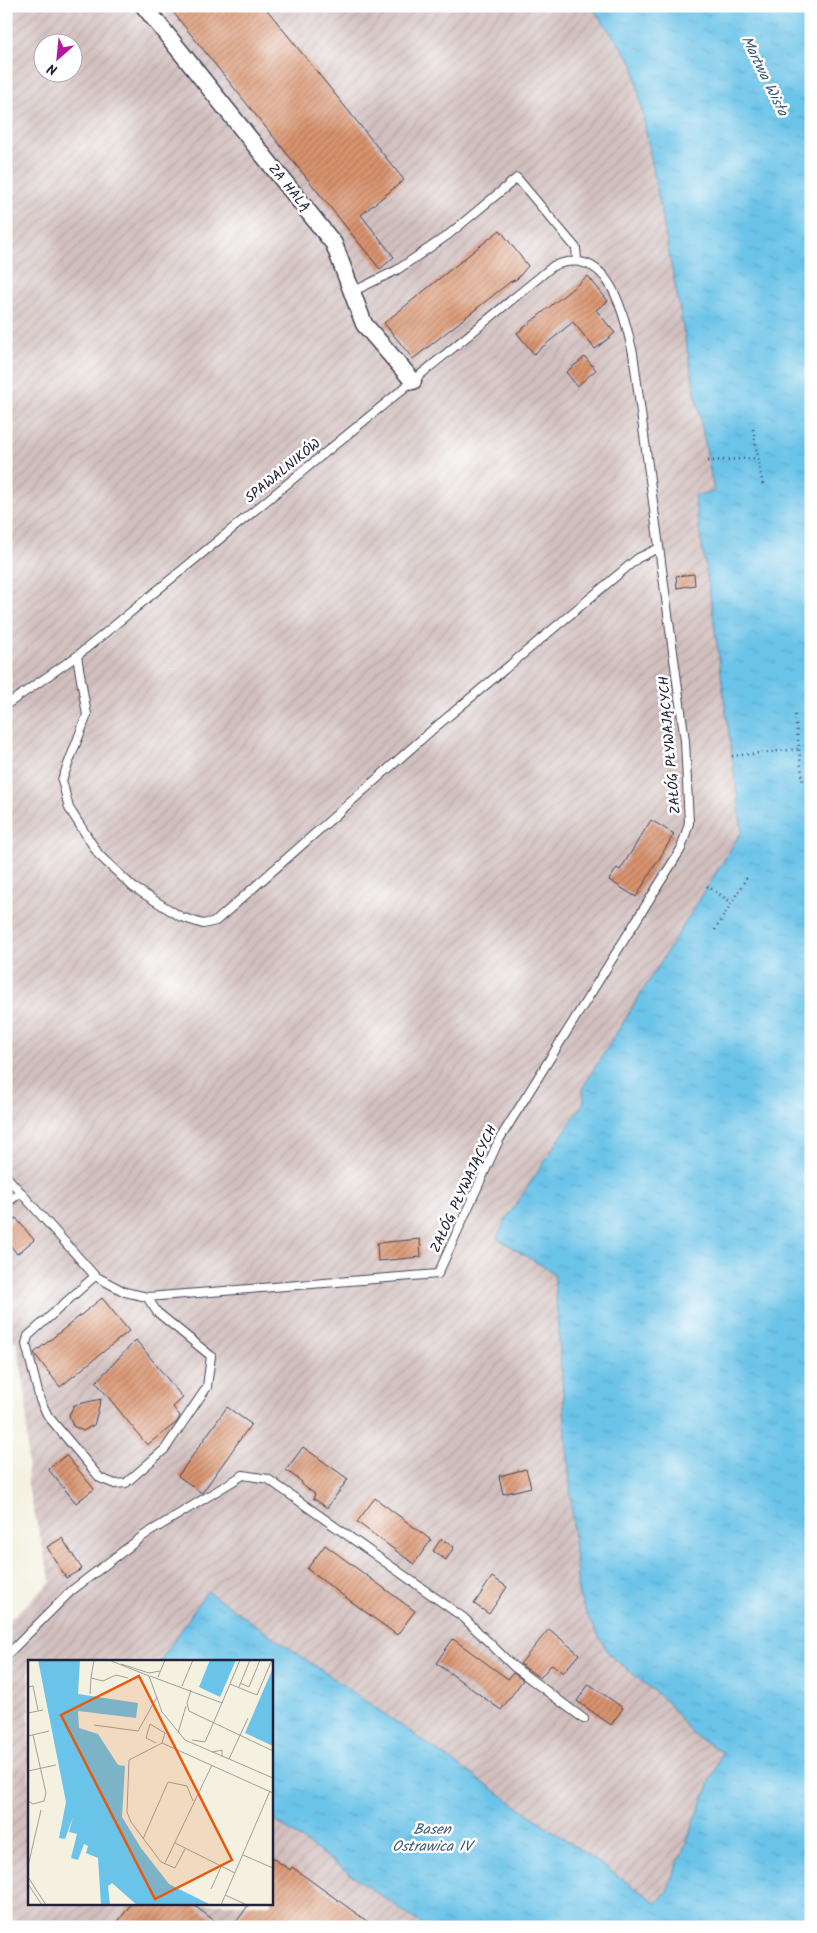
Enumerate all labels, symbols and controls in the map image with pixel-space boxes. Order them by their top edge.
north arrow [32,32,82,82]
water label: Martwa Wisła [734,32,794,121]
text: N [43,57,61,81]
street label: ZA HALĄ [263,159,315,217]
street label: SPAWALNIKÓW [240,433,326,509]
street label: ZAŁÓG PŁYWAJĄCYCH [653,675,687,815]
street label: ZAŁÓG PŁYWAJĄCYCH [425,1121,503,1257]
inset map [28,1660,272,1906]
water label: Basen Ostrawica IV [392,1818,476,1859]

